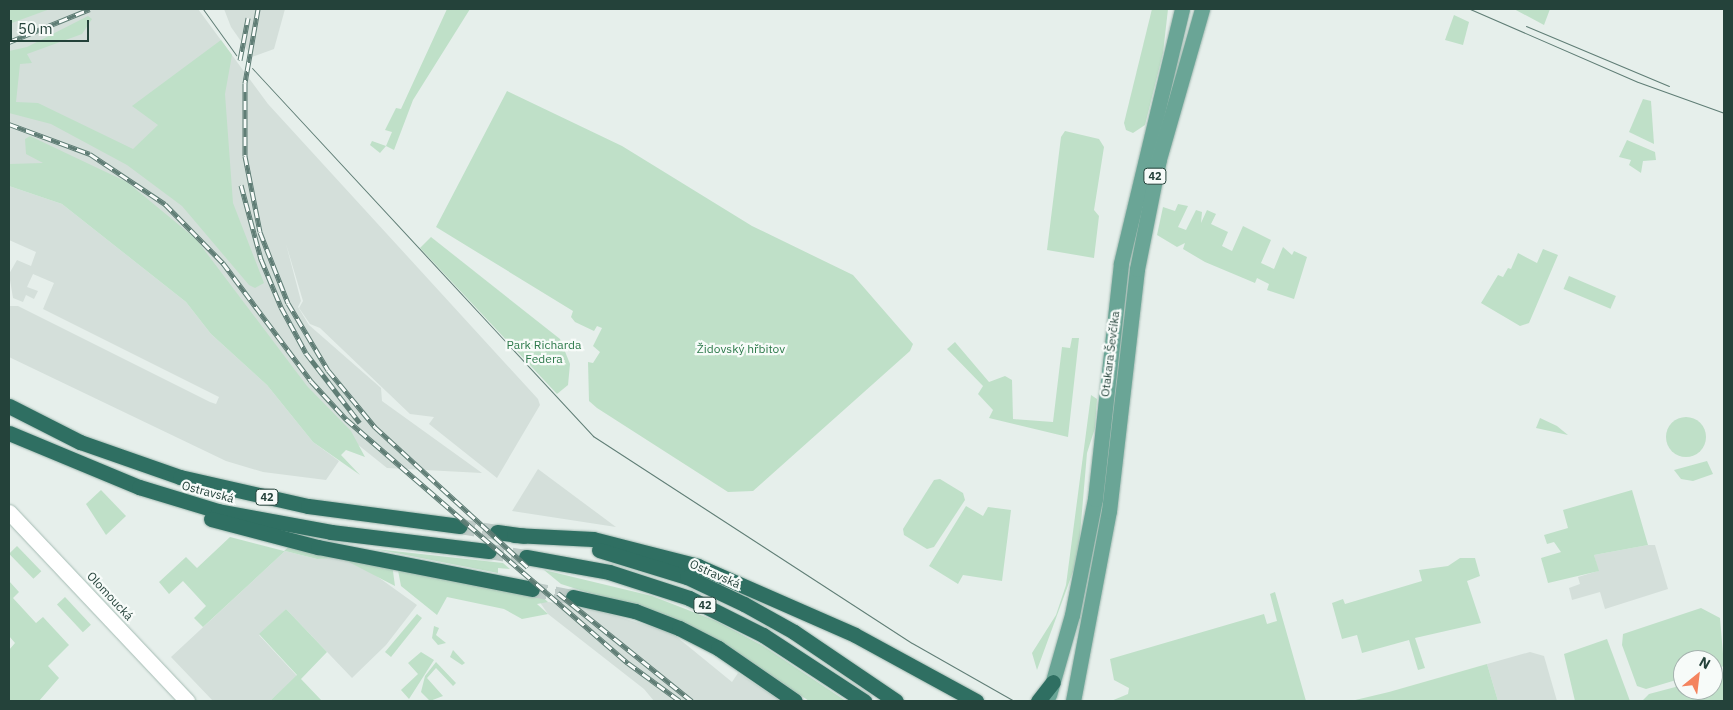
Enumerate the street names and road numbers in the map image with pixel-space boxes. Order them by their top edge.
road number: 42 [1142,168,1168,185]
street label: Otakara Ševčíka [1098,310,1122,398]
street label: Ostravská [180,478,236,506]
road number: 42 [254,488,280,506]
street label: Ostravská [688,557,742,591]
street label: Olomoucká [84,569,136,623]
road number: 42 [692,596,718,614]

